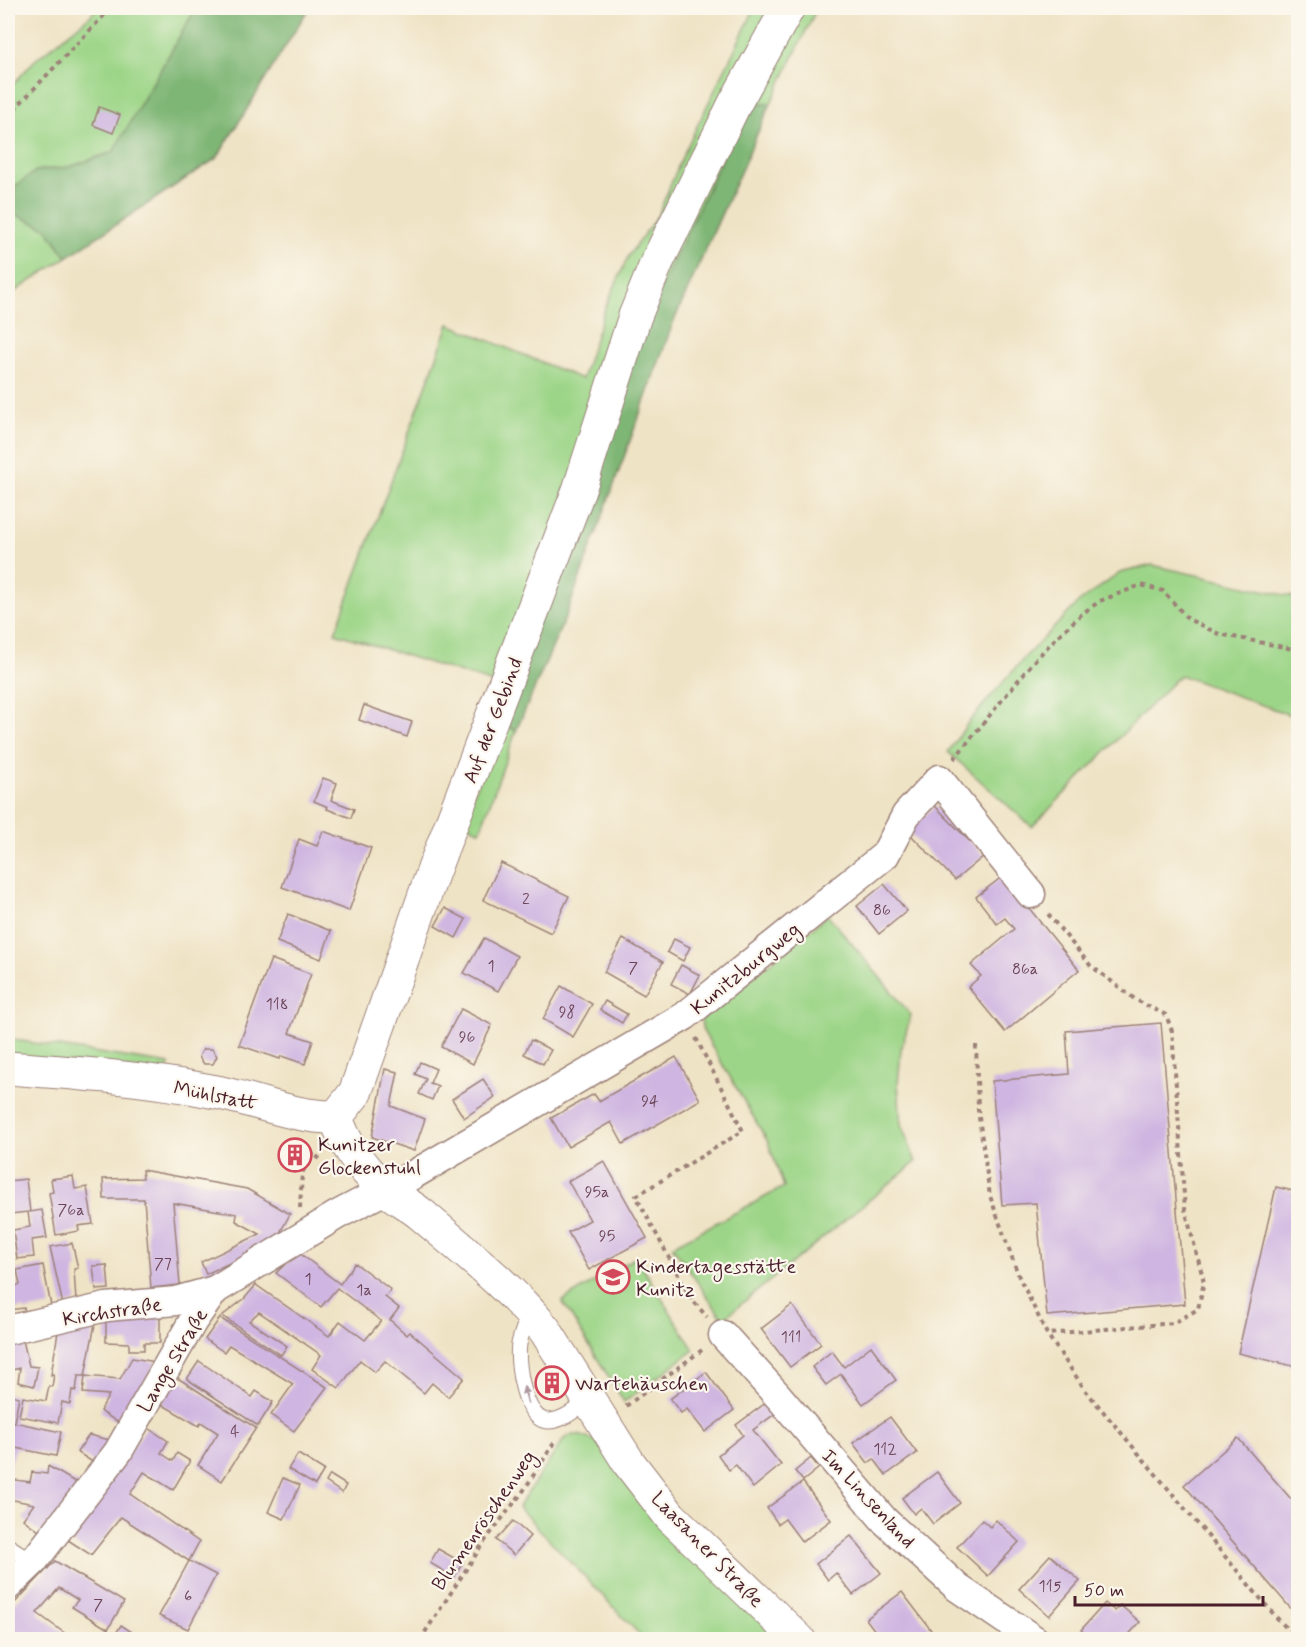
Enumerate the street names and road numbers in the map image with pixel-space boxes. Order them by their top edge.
street label: Auf der Gebind [457,654,530,787]
street label: Kunitzburgweg [686,917,807,1022]
street label: Mühlstatt [171,1075,261,1118]
street label: Kirchstraße [61,1291,164,1334]
street label: Lange Straße [132,1304,216,1418]
street label: Im Linsenland [815,1444,921,1554]
street label: Blumenröschenweg [426,1445,543,1597]
street label: Laasaner Straße [645,1486,769,1614]

